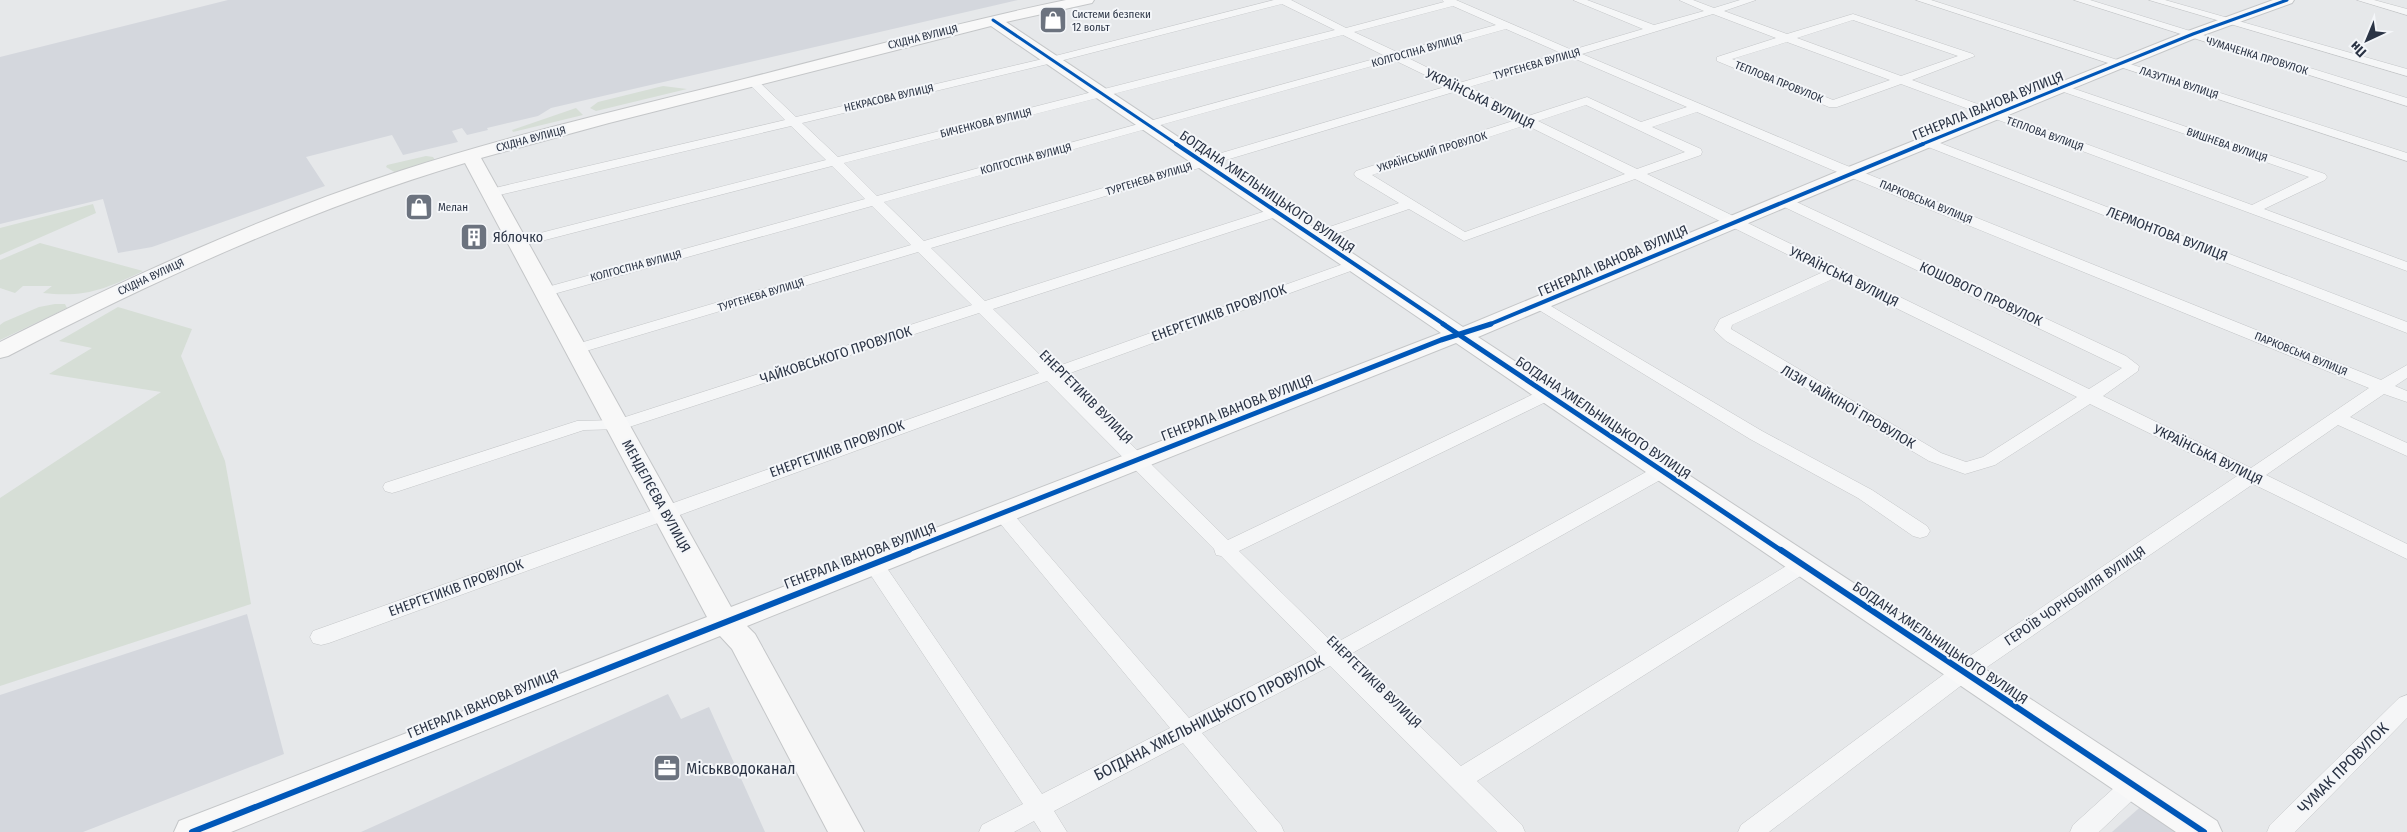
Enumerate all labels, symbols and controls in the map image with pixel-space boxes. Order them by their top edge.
shop icon: Системи безпеки 12 вольт [1038,5,1068,35]
place label: Системи безпеки 12 вольт [1072,8,1151,34]
north arrow [2342,15,2392,65]
street label: СХІДНА ВУЛИЦЯ [887,22,959,52]
street label: КОЛГОСПНА ВУЛИЦЯ [1370,32,1464,70]
street label: ЧУМАЧЕНКА ПРОВУЛОК [2204,34,2310,78]
text: Пн [2347,37,2370,61]
street label: ТУРГЕНЄВА ВУЛИЦЯ [1492,45,1582,83]
street label: ТЕПЛОВА ПРОВУЛОК [1733,58,1825,106]
street label: ЛАЗУТІНА ВУЛИЦЯ [2138,64,2220,102]
street label: УКРАЇНСЬКА ВУЛИЦЯ [1422,65,1537,133]
street label: ГЕНЕРАЛА ІВАНОВА ВУЛИЦЯ [1910,68,2066,144]
street label: НЕКРАСОВА ВУЛИЦЯ [843,81,935,115]
street label: БИЧЕНКОВА ВУЛИЦЯ [939,105,1033,141]
street label: ТЕПЛОВА ВУЛИЦЯ [2005,114,2085,154]
street label: СХІДНА ВУЛИЦЯ [495,123,567,155]
street label: ВИШНЕВА ВУЛИЦЯ [2185,125,2269,165]
street label: БОГДАНА ХМЕЛЬНИЦЬКОГО ВУЛИЦЯ [1176,127,1358,257]
street label: УКРАЇНСЬКИЙ ПРОВУЛОК [1375,129,1489,175]
street label: КОЛГОСПНА ВУЛИЦЯ [979,141,1073,177]
street label: ТУРГЕНЄВА ВУЛИЦЯ [1104,160,1194,198]
street label: ПАРКОВСЬКА ВУЛИЦЯ [1878,177,1974,227]
shop icon: Мелан [404,192,434,222]
place label: Мелан [438,201,468,214]
street label: ЛЕРМОНТОВА ВУЛИЦЯ [2104,203,2230,265]
building icon: Яблочко [459,222,489,252]
street label: ГЕНЕРАЛА ІВАНОВА ВУЛИЦЯ [1535,222,1691,300]
place label: Яблочко [493,229,543,246]
street label: УКРАЇНСЬКА ВУЛИЦЯ [1786,243,1901,311]
street label: КОЛГОСПНА ВУЛИЦЯ [589,248,683,284]
street label: СХІДНА ВУЛИЦЯ [116,256,186,298]
street label: КОШОВОГО ПРОВУЛОК [1917,258,2046,330]
street label: ТУРГЕНЄВА ВУЛИЦЯ [716,276,806,314]
street label: ЕНЕРГЕТИКІВ ПРОВУЛОК [1149,281,1289,345]
street label: ЧАЙКОВСЬКОГО ПРОВУЛОК [758,322,914,388]
street label: ПАРКОВСЬКА ВУЛИЦЯ [2253,329,2349,379]
street label: ЕНЕРГЕТИКІВ ВУЛИЦЯ [1036,347,1136,447]
street label: БОГДАНА ХМЕЛЬНИЦЬКОГО ВУЛИЦЯ [1512,353,1694,483]
street label: ЛІЗИ ЧАЙКІНОЇ ПРОВУЛОК [1778,362,1919,453]
street label: ГЕНЕРАЛА ІВАНОВА ВУЛИЦЯ [1159,371,1315,445]
street label: ЕНЕРГЕТИКІВ ПРОВУЛОК [767,417,907,481]
street label: УКРАЇНСЬКА ВУЛИЦЯ [2150,421,2265,489]
street label: МЕНДЕЛЄЄВА ВУЛИЦЯ [618,437,694,555]
street label: ГЕНЕРАЛА ІВАНОВА ВУЛИЦЯ [782,519,938,593]
street label: ГЕРОЇВ ЧОРНОБИЛЯ ВУЛИЦЯ [2001,542,2149,650]
street label: ЕНЕРГЕТИКІВ ПРОВУЛОК [386,556,526,620]
street label: БОГДАНА ХМЕЛЬНИЦЬКОГО ВУЛИЦЯ [1849,578,2031,708]
street label: ЕНЕРГЕТИКІВ ВУЛИЦЯ [1323,632,1425,732]
street label: БОГДАНА ХМЕЛЬНИЦЬКОГО ПРОВУЛОК [1091,651,1328,785]
street label: ГЕНЕРАЛА ІВАНОВА ВУЛИЦЯ [405,666,561,742]
street label: ЧУМАК ПРОВУЛОК [2294,718,2393,817]
office icon: Міськводоканал [652,753,682,783]
place label: Міськводоканал [686,759,796,778]

